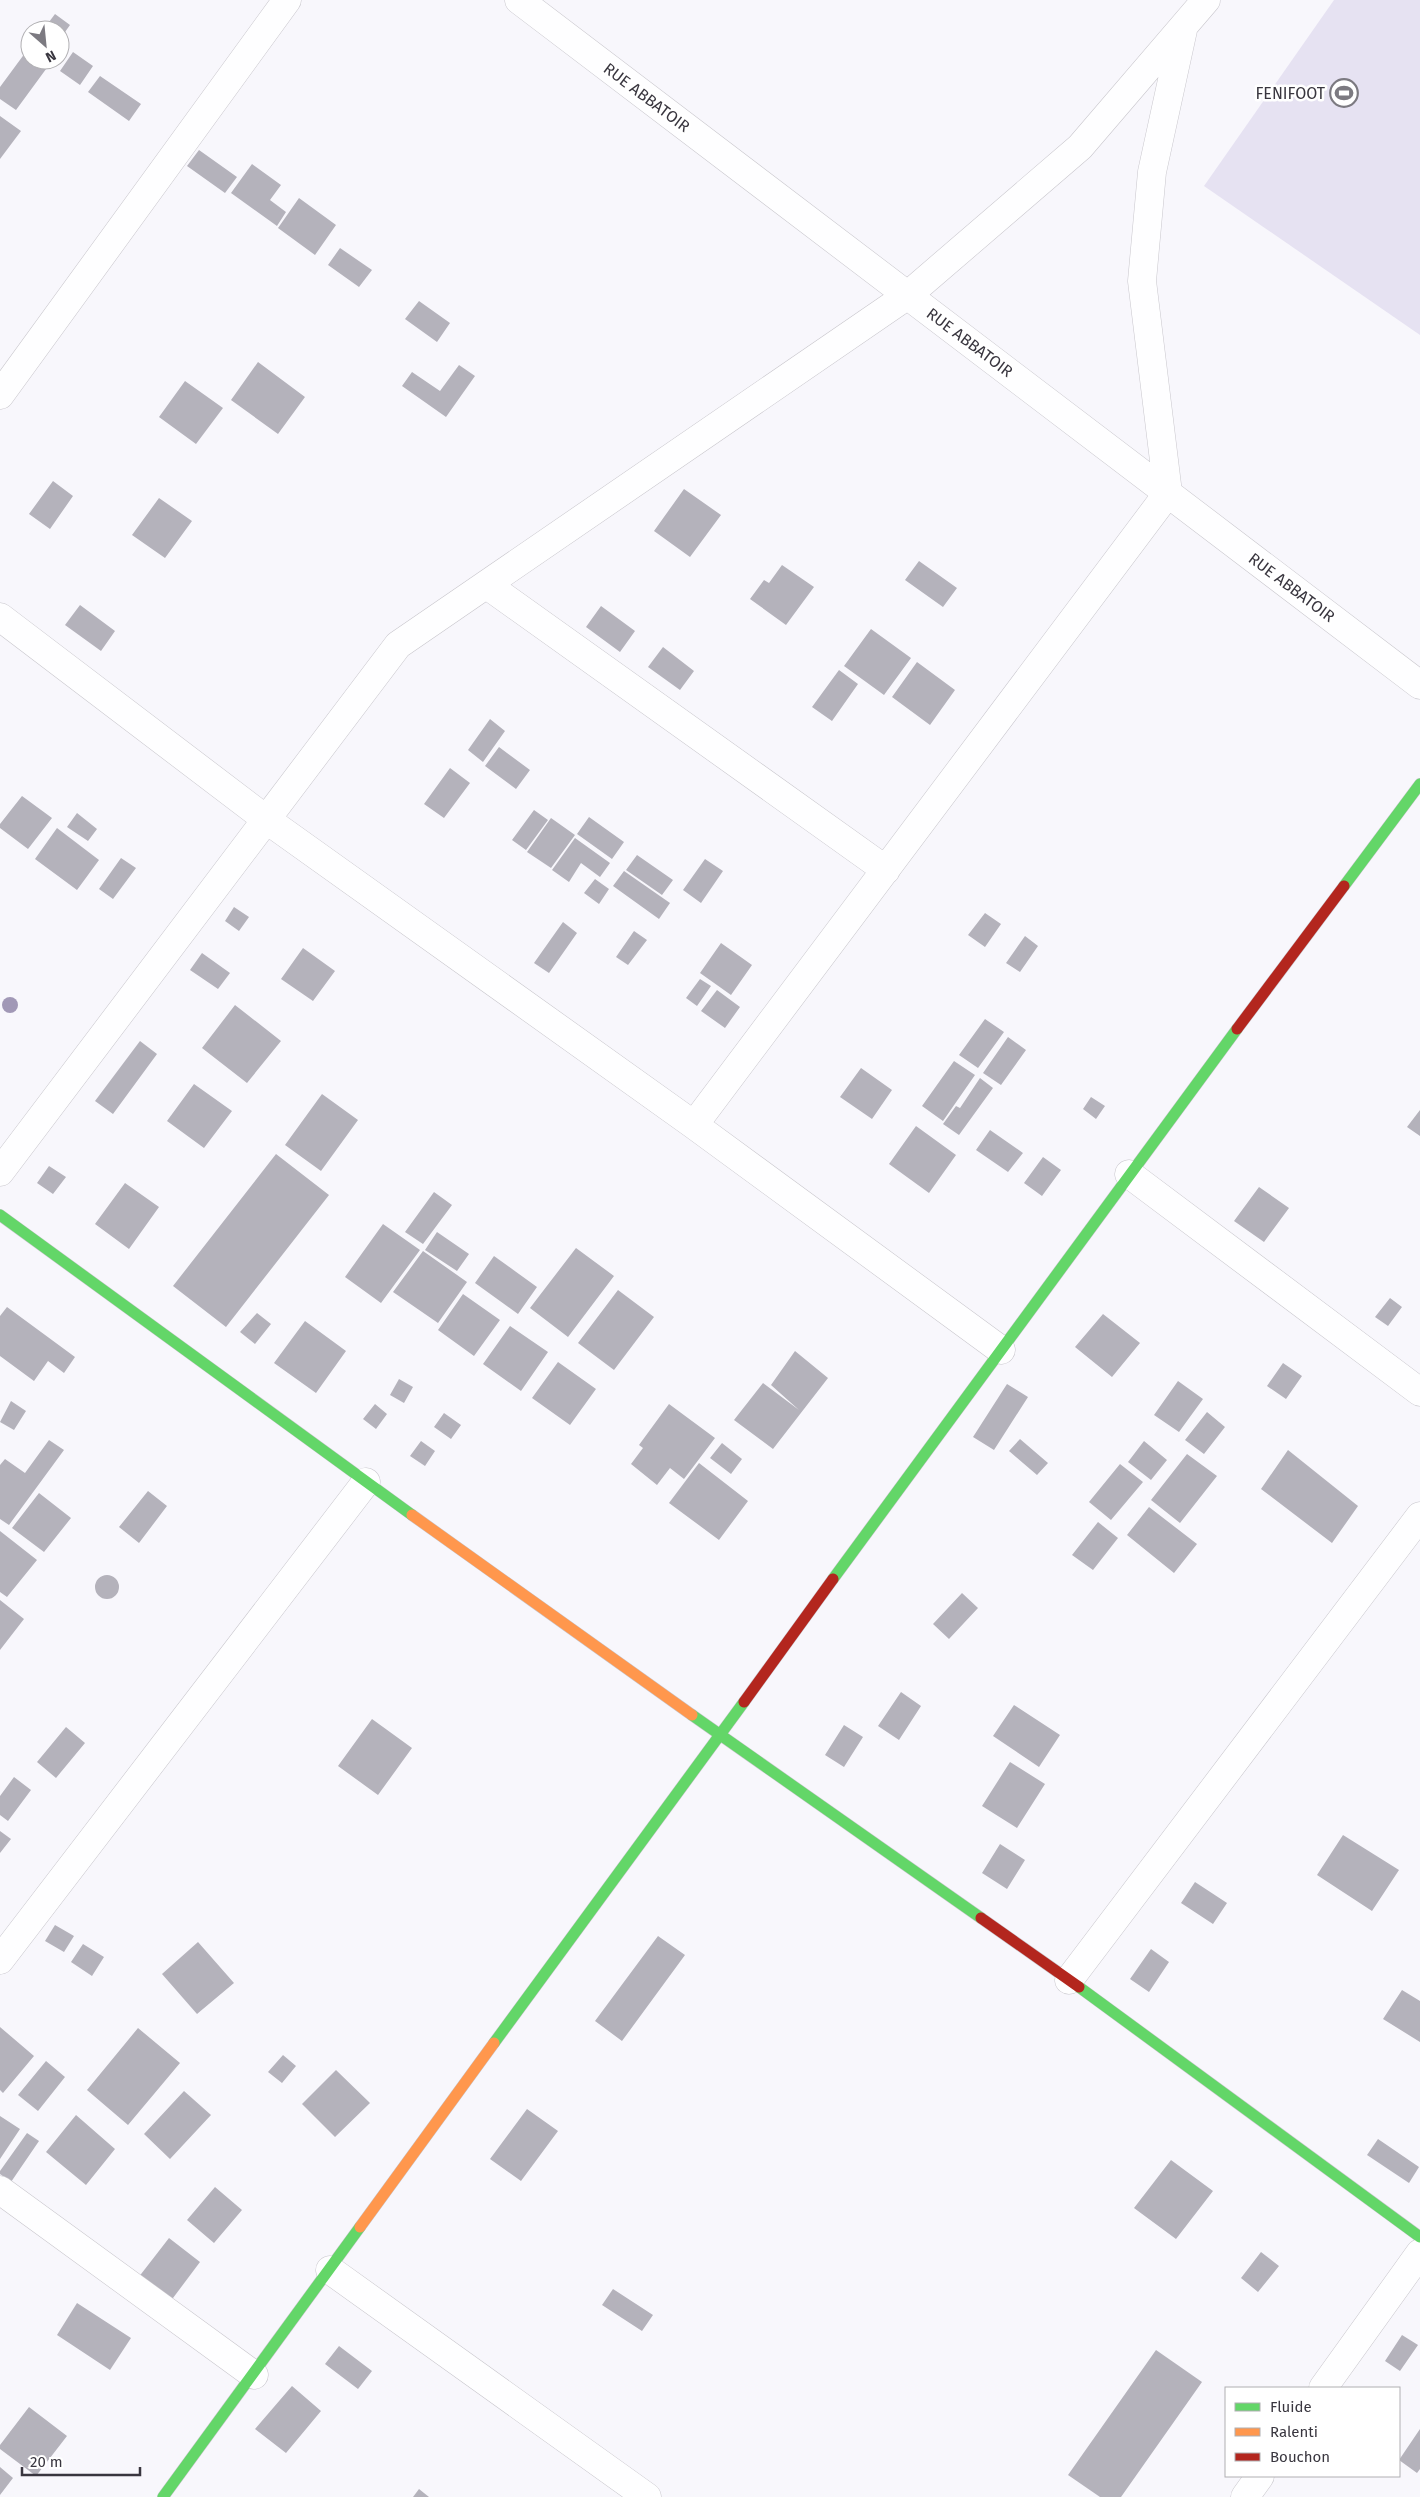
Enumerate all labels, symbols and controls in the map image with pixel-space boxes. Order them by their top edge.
north arrow [20,20,70,70]
text: N [43,46,59,66]
street label: RUE ABBATOIR [600,59,694,136]
sports icon: FENIFOOT [1329,78,1359,108]
place label: FENIFOOT [1255,84,1326,103]
street label: RUE ABBATOIR [923,304,1017,381]
street label: RUE ABBATOIR [1245,549,1339,626]
legend [1225,2387,1400,2477]
text: Fluide [1270,2398,1312,2416]
text: Ralenti [1270,2423,1318,2441]
scale bar [22,2444,140,2476]
text: Bouchon [1270,2448,1330,2466]
text: 20 m [30,2453,63,2471]

